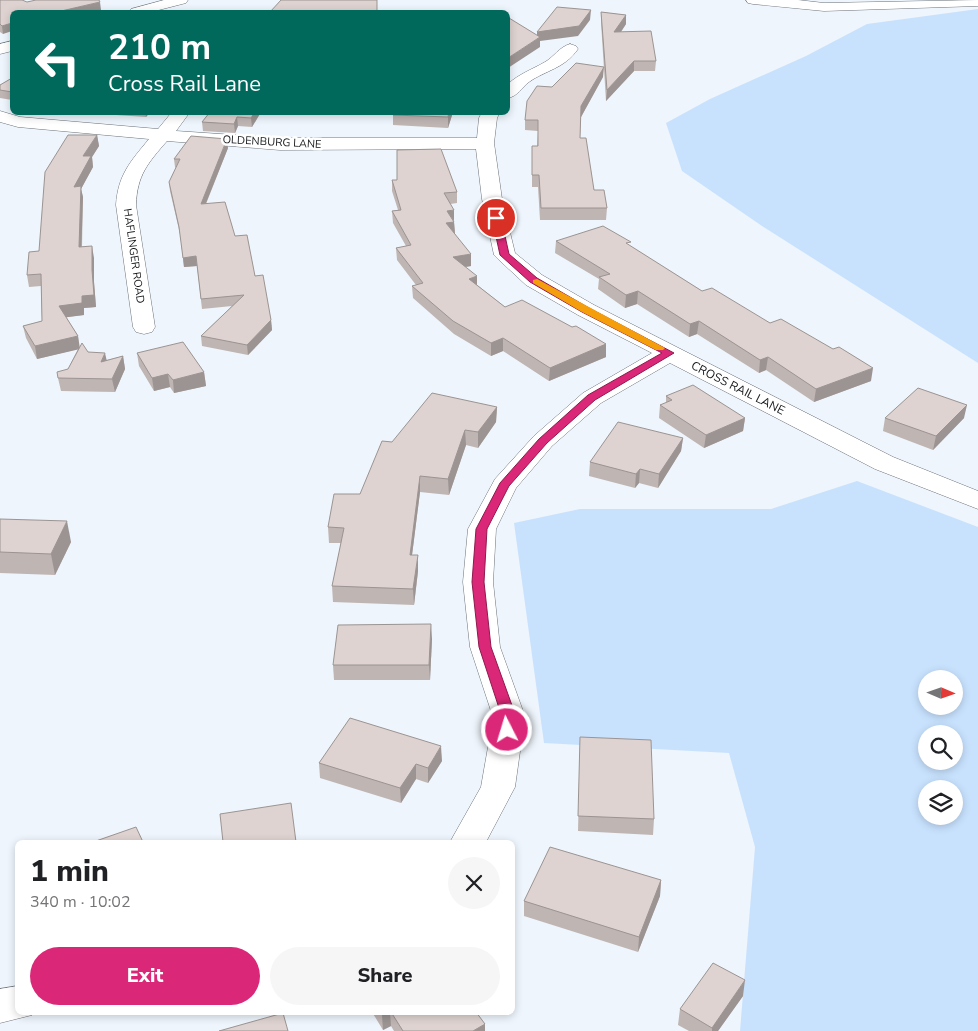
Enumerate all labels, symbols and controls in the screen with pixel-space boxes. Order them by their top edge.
text: 210 m [108,24,211,71]
icon: left [25,30,90,95]
text: Cross Rail Lane [108,69,261,99]
street label: OLDENBURG LANE [222,132,322,152]
pin [475,197,517,239]
icon: arrive [482,204,510,232]
street label: HAFLINGER ROAD [120,208,148,304]
street label: CROSS RAIL LANE [688,357,788,419]
north arrow [918,670,962,715]
map controls [918,670,963,825]
position arrow [480,703,532,755]
button: search [918,725,963,770]
button: layers [918,780,963,825]
text: 1 min [30,851,109,892]
button: close [448,857,500,909]
text: 340 m · 10:02 [30,891,131,913]
button: Exit [30,947,260,1005]
button: Share [270,947,500,1005]

